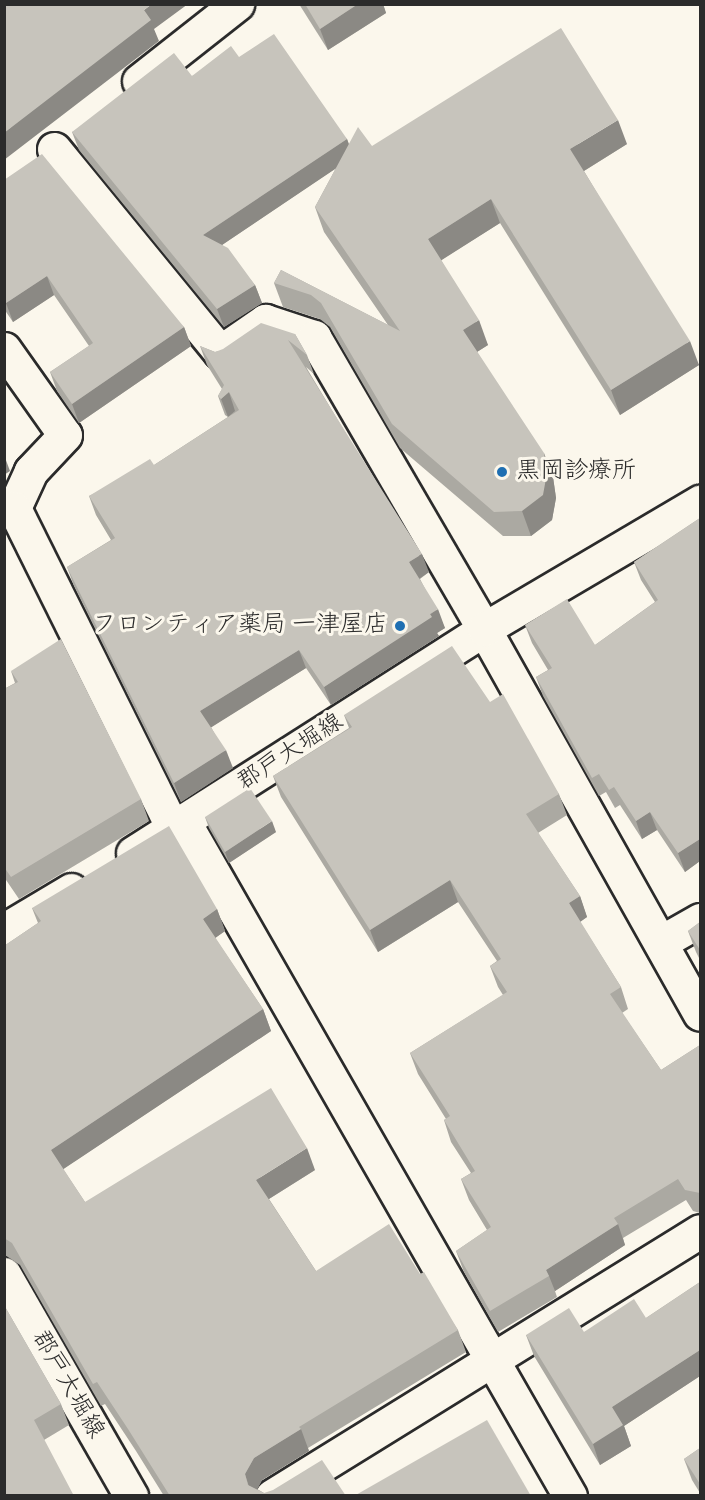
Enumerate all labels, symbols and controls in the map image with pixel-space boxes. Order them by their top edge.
place label: 黒岡診療所 [516,458,636,486]
marker: 黒岡診療所 [493,463,511,481]
place label: フロンティア薬局 一津屋店 [94,612,388,640]
marker: フロンティア薬局 一津屋店 [393,619,407,633]
street label: 郡戸大堀線 [233,708,349,798]
street label: 郡戸大堀線 [25,1326,109,1444]

